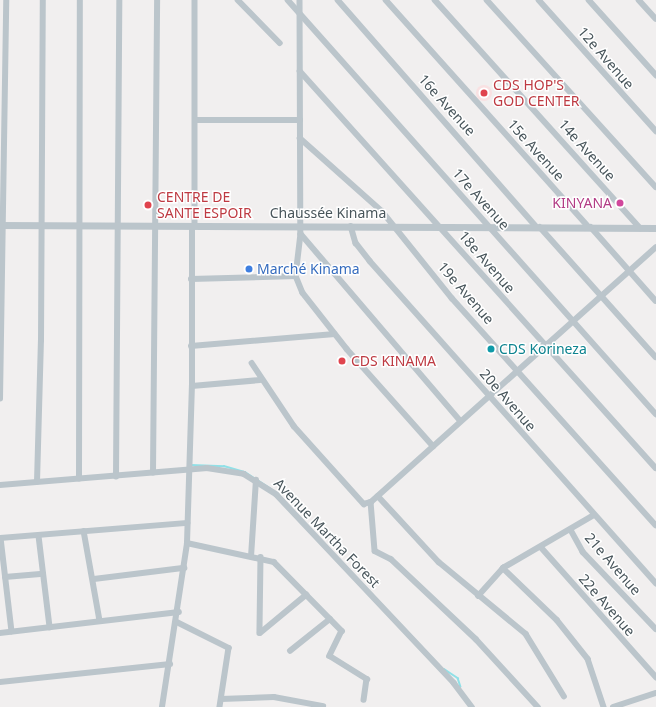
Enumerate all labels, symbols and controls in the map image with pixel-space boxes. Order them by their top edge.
street label: 12e Avenue [574,24,638,92]
street label: 16e Avenue [415,71,479,139]
place label: CDS HOP'S GOD CENTER [493,77,580,110]
marker: CDS HOP'S GOD CENTER [478,87,490,99]
street label: 15e Avenue [504,116,568,184]
street label: 14e Avenue [555,116,619,184]
street label: 17e Avenue [449,165,513,233]
place label: CENTRE DE SANTE ESPOIR [157,189,252,222]
place label: KINYANA [552,195,612,211]
marker: KINYANA [615,198,625,208]
marker: CENTRE DE SANTE ESPOIR [142,199,154,211]
street label: Chaussée Kinama [270,205,386,221]
street label: 18e Avenue [455,228,519,296]
street label: 19e Avenue [434,259,498,327]
place label: Marché Kinama [257,261,360,277]
marker: Marché Kinama [244,264,254,274]
place label: CDS Korineza [499,341,587,357]
marker: CDS Korineza [486,344,496,354]
place label: CDS KINAMA [351,353,436,369]
marker: CDS KINAMA [336,355,348,367]
street label: 20e Avenue [476,366,540,434]
street label: Avenue Martha Forest [271,475,383,591]
street label: 21e Avenue [581,530,645,598]
street label: 22e Avenue [575,571,639,639]

